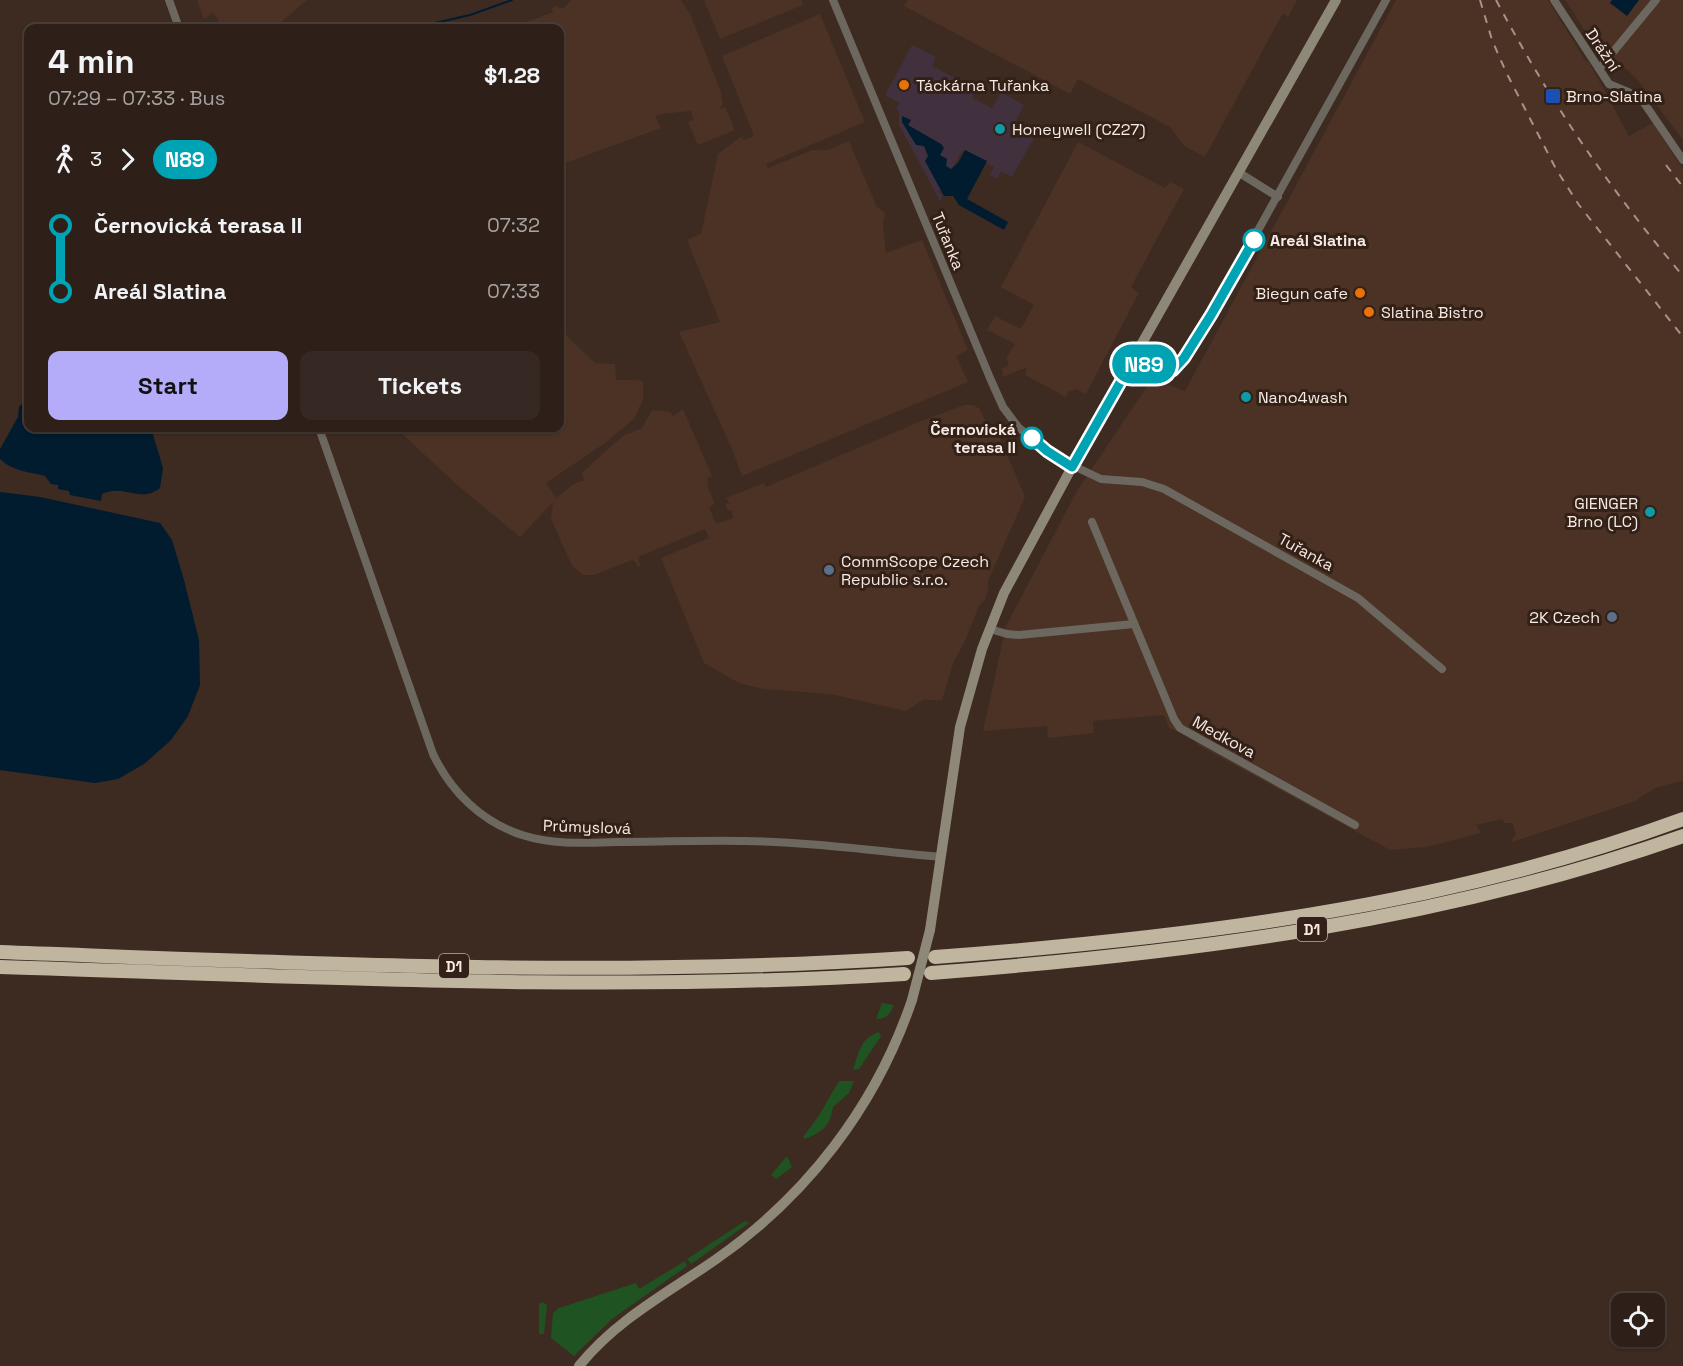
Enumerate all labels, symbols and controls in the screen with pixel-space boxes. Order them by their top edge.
street label: Drážní [1581,24,1625,76]
text: 4 min [48,41,135,83]
text: $1.28 [484,61,540,89]
place label: Táckárna Tuřanka [916,75,1049,96]
marker: Táckárna Tuřanka [897,78,911,92]
text: 07:29 – 07:33 · Bus [48,85,225,111]
place label: Brno-Slatina [1566,86,1662,107]
marker: Brno-Slatina [1544,87,1562,105]
place label: Honeywell (CZ27) [1012,119,1145,140]
marker: Honeywell (CZ27) [993,122,1007,136]
icon: walk [48,143,81,176]
icon: forward [111,143,144,176]
text: 3 [90,146,102,172]
text: N89 [165,146,205,173]
street label: Tuřanka [927,209,969,273]
text: Černovická terasa II [94,211,302,239]
text: 07:32 [487,212,540,238]
marker: Areál Slatina [1243,229,1265,251]
place label: Areál Slatina [1270,230,1366,251]
text: Areál Slatina [94,277,226,305]
text: 07:33 [487,278,540,304]
place label: Biegun cafe [1256,283,1348,304]
marker: Biegun cafe [1353,286,1367,300]
place label: Slatina Bistro [1381,302,1484,323]
marker: Slatina Bistro [1362,305,1376,319]
line badge: N89 [1110,344,1178,384]
button: Start [48,351,288,420]
button: Tickets [300,351,540,420]
text: N89 [1124,351,1164,378]
place label: Nano4wash [1258,387,1348,408]
marker: Nano4wash [1239,390,1253,404]
place label: Černovická terasa II [930,419,1016,458]
marker: Černovická terasa II [1021,427,1043,449]
place label: GIENGER Brno (LC) [1567,493,1638,532]
marker: GIENGER Brno (LC) [1643,505,1657,519]
street label: Tuřanka [1275,528,1337,576]
place label: CommScope Czech Republic s.r.o. [841,551,989,590]
marker: CommScope Czech Republic s.r.o. [822,563,836,577]
place label: 2K Czech [1529,607,1600,628]
marker: 2K Czech [1605,610,1619,624]
street label: Medkova [1189,711,1259,763]
street label: Průmyslová [542,815,632,839]
road number: D1 [1297,917,1327,941]
road number: D1 [439,954,469,978]
map controls [1611,1293,1665,1347]
button: locate [1611,1293,1665,1347]

